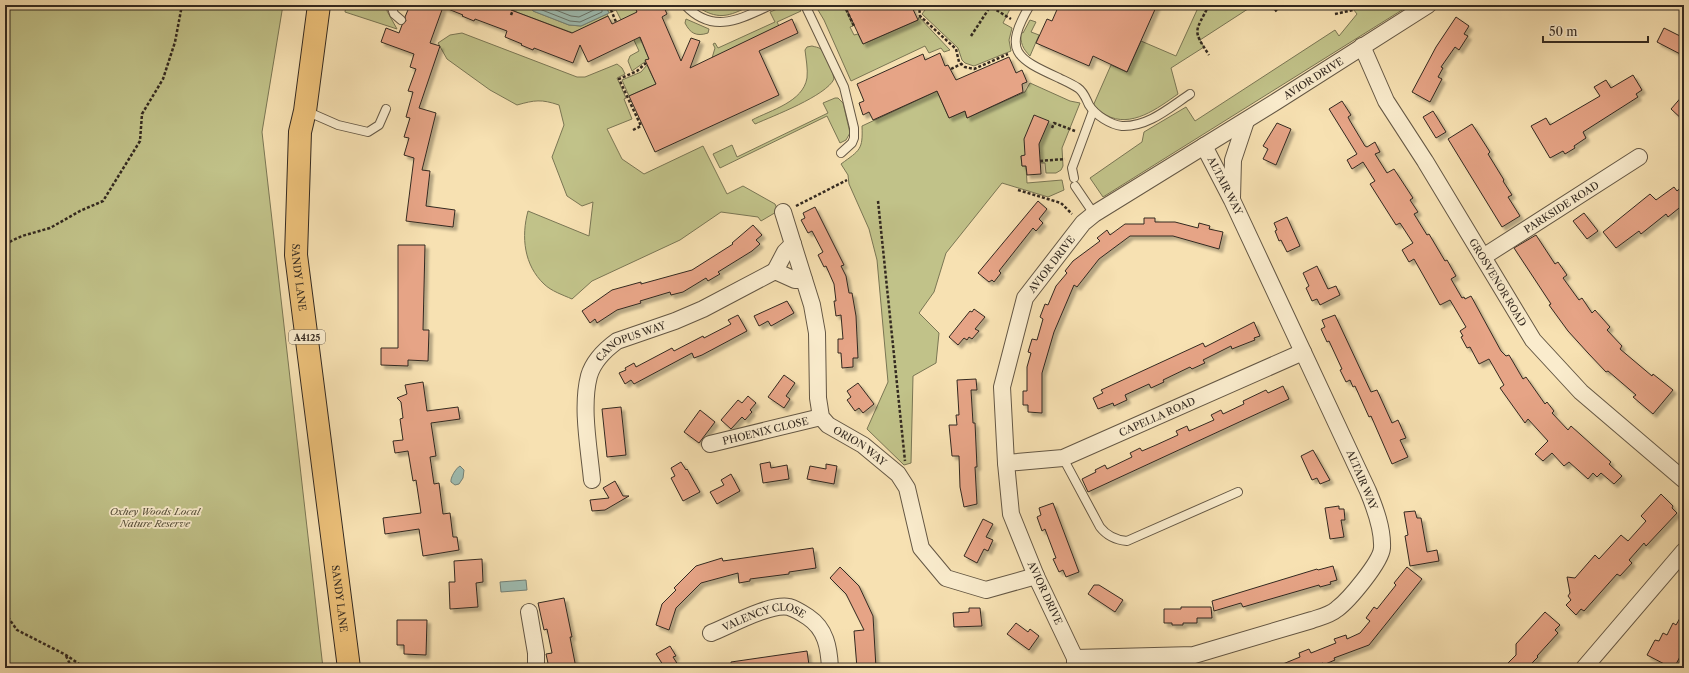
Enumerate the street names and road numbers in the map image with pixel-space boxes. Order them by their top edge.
street label: AVIOR DRIVE [1280,54,1346,102]
street label: ALTAIR WAY [1204,154,1246,218]
street label: PARKSIDE ROAD [1521,178,1601,236]
street label: AVIOR DRIVE [1025,233,1078,296]
street label: GROSVENOR ROAD [1467,236,1530,328]
street label: SANDY LANE [289,243,310,312]
street label: CANOPUS WAY [592,318,668,364]
road number: A4125 [289,330,325,344]
street label: CAPELLA ROAD [1117,394,1197,439]
street label: PHOENIX CLOSE [721,414,810,447]
street label: ORION WAY [831,423,890,469]
street label: ALTAIR WAY [1343,447,1381,513]
street label: AVIOR DRIVE [1024,558,1065,627]
street label: SANDY LANE [329,564,351,633]
street label: VALENCY CLOSE [719,600,809,634]

